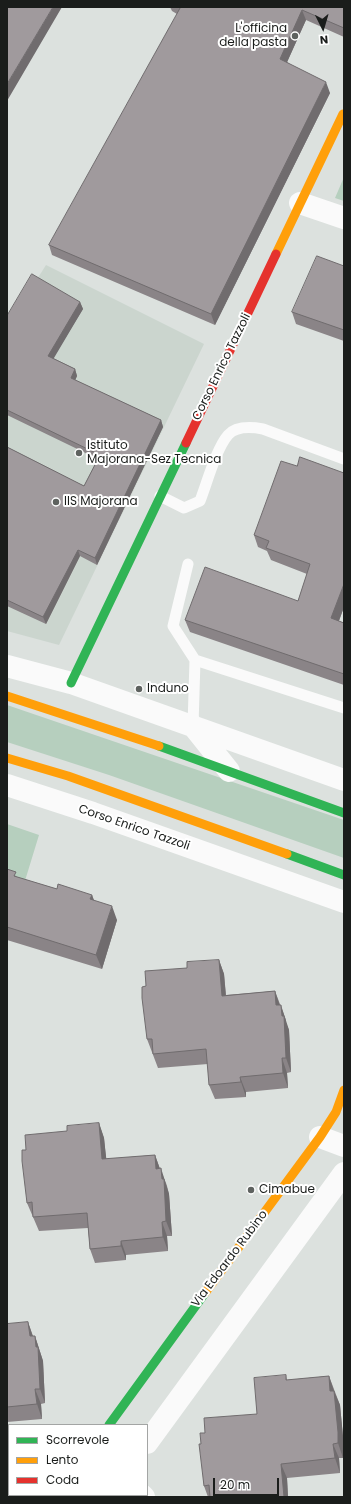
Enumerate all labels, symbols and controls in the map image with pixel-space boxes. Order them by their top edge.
north arrow [303,8,343,48]
place label: L'officina della pasta [219,22,287,50]
marker: L'officina della pasta [290,31,300,41]
text: N [319,32,329,48]
street label: Corso Enrico Tazzoli [190,311,254,423]
place label: Istituto Majorana-Sez Tecnica [87,439,221,467]
marker: Istituto Majorana-Sez Tecnica [74,448,84,458]
place label: IIS Majorana [64,495,138,509]
marker: IIS Majorana [51,497,61,507]
place label: Induno [147,682,189,696]
marker: Induno [134,684,144,694]
street label: Corso Enrico Tazzoli [76,802,192,854]
place label: Cimabue [259,1183,315,1197]
marker: Cimabue [246,1185,256,1195]
street label: Via Edoardo Rubino [189,1208,271,1310]
legend [8,1424,148,1496]
text: Scorrevole [46,1431,109,1448]
text: Lento [46,1451,78,1468]
scale bar [215,1470,281,1496]
text: Coda [46,1471,79,1488]
text: 20 m [220,1476,250,1493]

